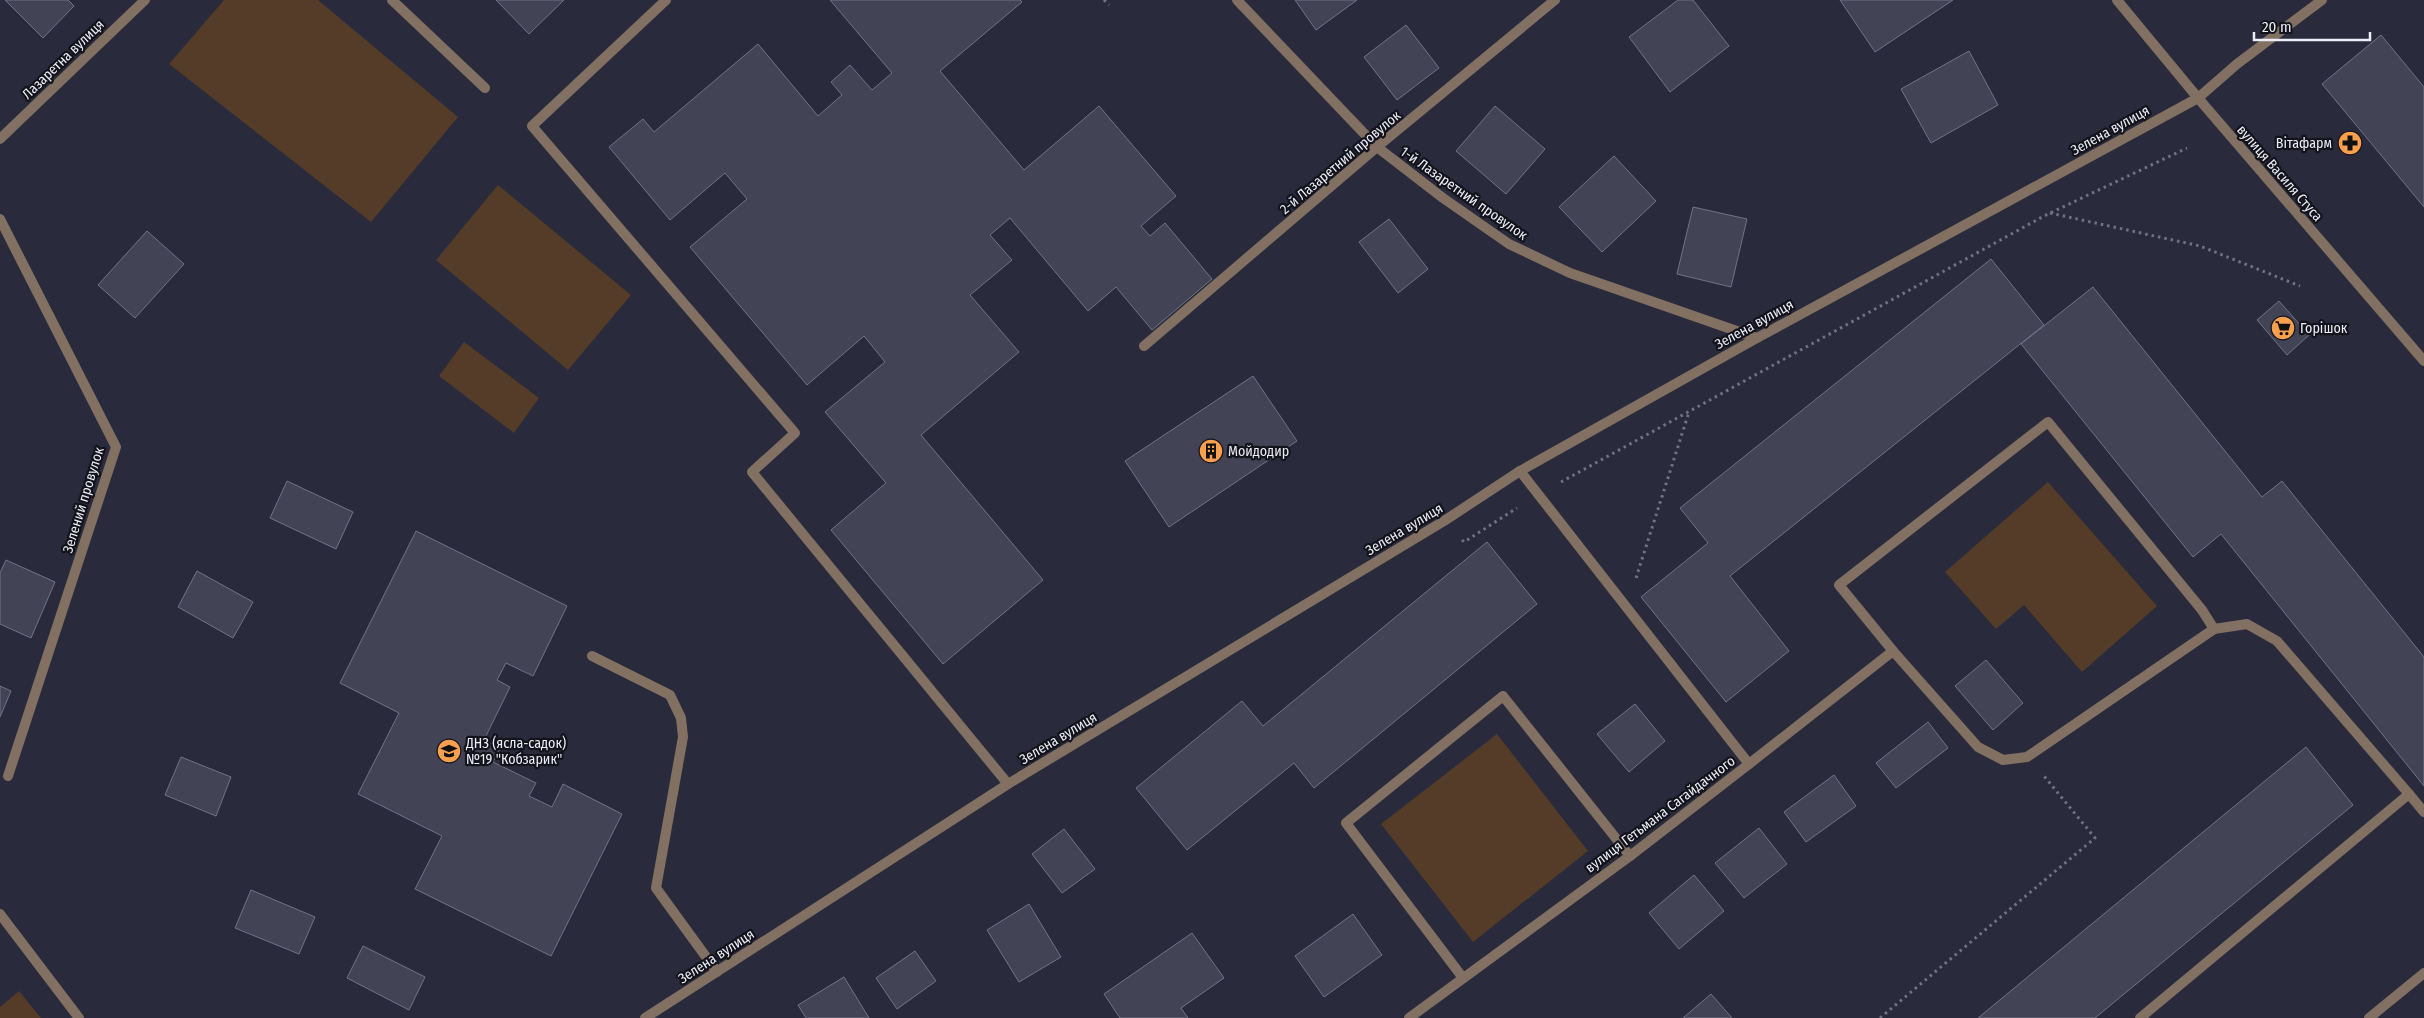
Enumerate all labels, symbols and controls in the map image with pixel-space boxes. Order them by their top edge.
scale bar [2254,10,2370,42]
street label: Лазаретна вулиця [19,16,108,103]
text: 20 m [2262,18,2292,36]
street label: Зелена вулиця [2068,102,2152,159]
street label: 2-й Лазаретний провулок [1277,107,1404,218]
street label: вулиця Василя Стуса [2233,122,2326,225]
pharmacy icon: Вітафарм [2337,130,2363,156]
place label: Вітафарм [2276,135,2332,152]
street label: 1-й Лазаретний провулок [1397,143,1531,244]
street label: Зелена вулиця [1712,296,1796,353]
supermarket icon: Горішок [2270,315,2296,341]
place label: Горішок [2300,320,2348,337]
building icon: Мойдодир [1198,438,1224,464]
place label: Мойдодир [1228,443,1289,460]
street label: Зелений провулок [59,445,108,555]
street label: Зелена вулиця [1363,500,1446,559]
street label: Зелена вулиця [1017,709,1100,768]
place label: ДНЗ (ясла-садок) №19 "Кобзарик" [465,735,566,768]
school or university icon: ДНЗ (ясла-садок) №19 "Кобзарик" [436,738,462,764]
street label: вулиця Гетьмана Сагайдачного [1582,752,1739,876]
street label: Зелена вулиця [675,926,757,987]

